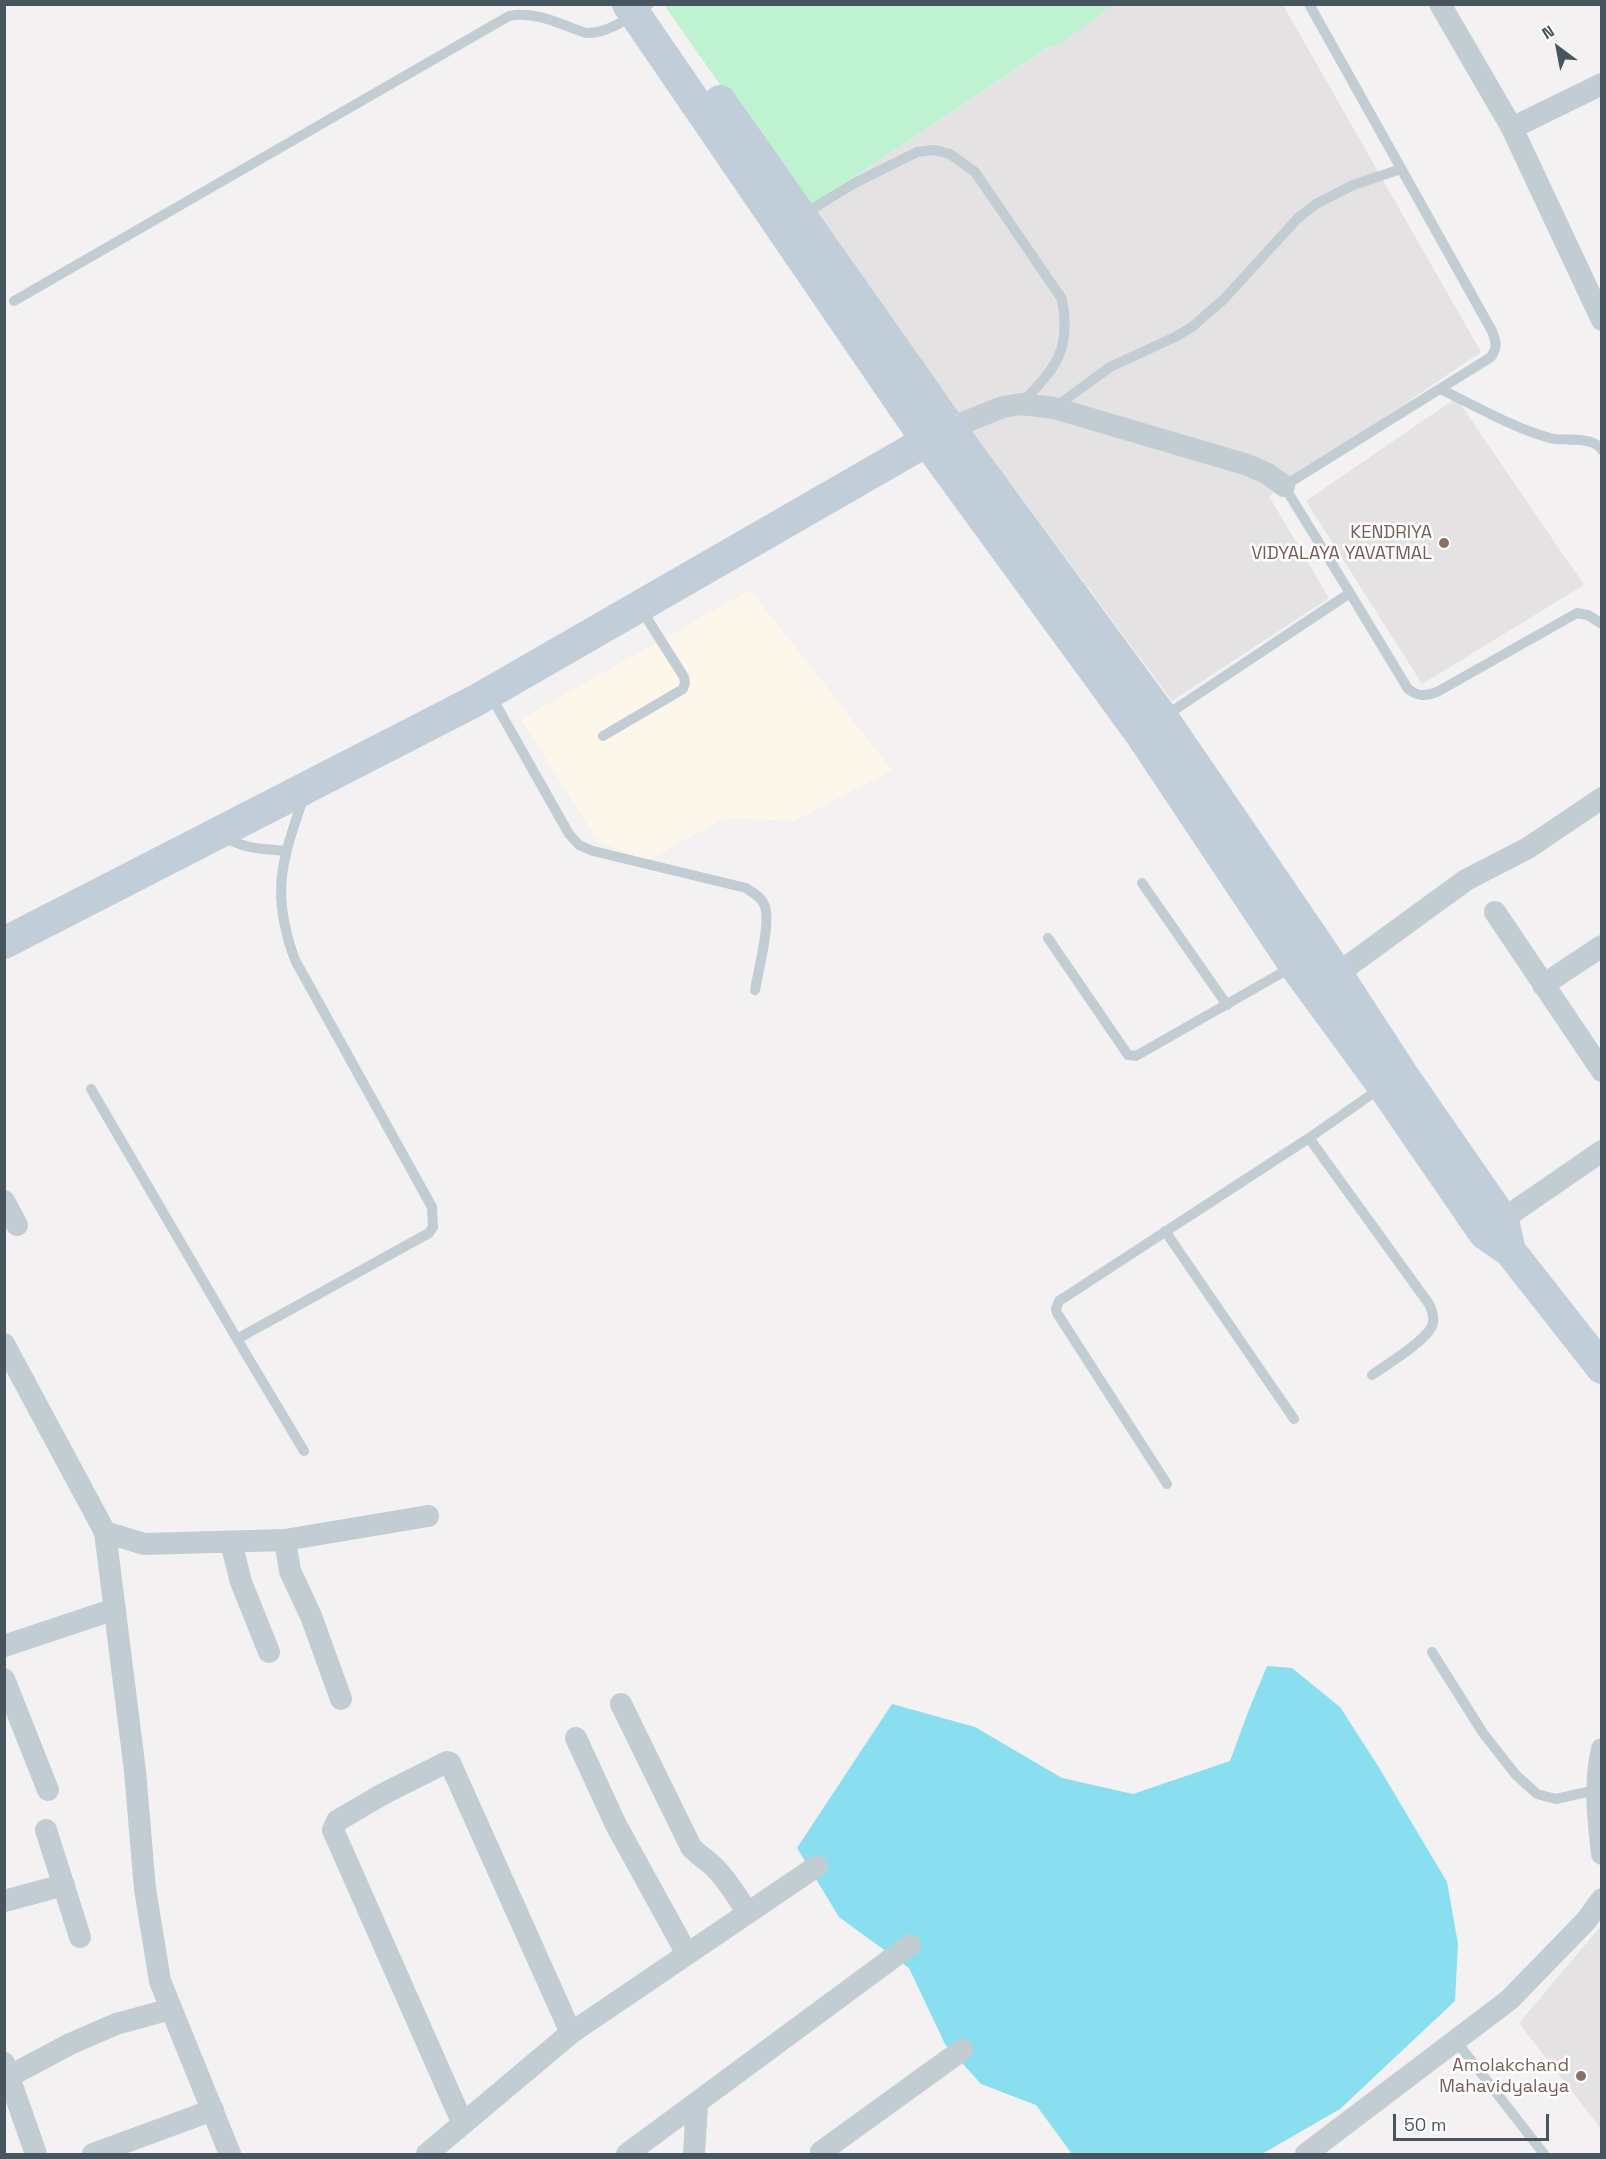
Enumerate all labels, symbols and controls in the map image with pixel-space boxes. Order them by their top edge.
north arrow [1528,18,1588,78]
text: N [1538,21,1558,44]
place label: KENDRIYA VIDYALAYA YAVATMAL [1251,522,1432,564]
marker: KENDRIYA VIDYALAYA YAVATMAL [1437,536,1451,550]
place label: Amolakchand Mahavidyalaya [1439,2055,1569,2098]
marker: Amolakchand Mahavidyalaya [1574,2069,1588,2083]
scale bar [1396,2102,1552,2140]
text: 50 m [1404,2113,1446,2136]

